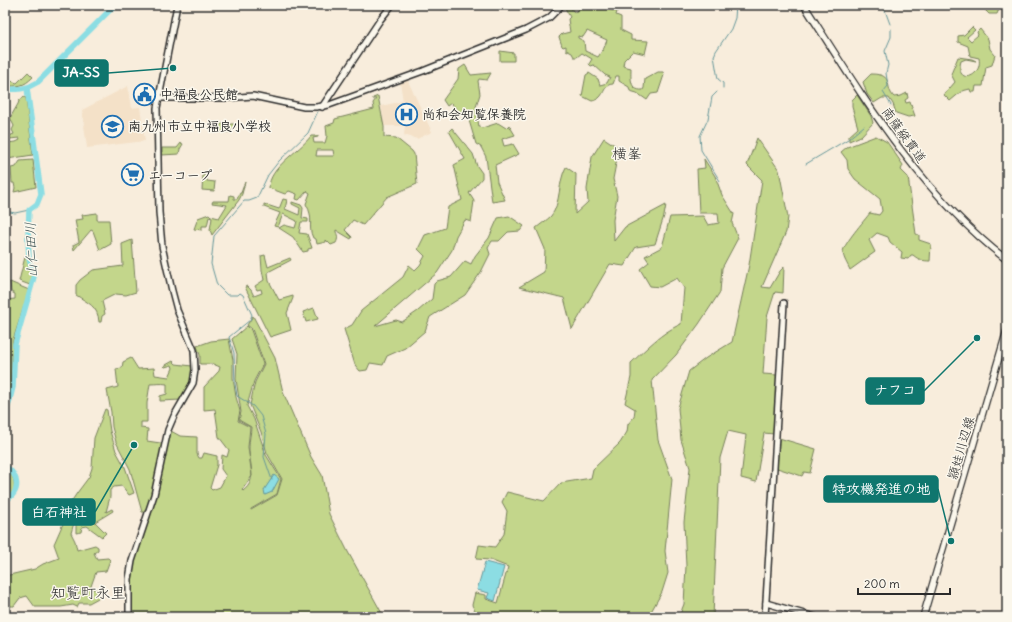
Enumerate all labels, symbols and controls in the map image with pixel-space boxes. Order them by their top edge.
callout: JA-SS [55,60,108,86]
text: JA-SS [62,63,100,81]
public building icon: 中福良公民館 [132,81,158,107]
place label: 中福良公民館 [160,86,238,103]
hospital icon: 尚和会知覧保養院 [394,101,420,127]
street label: 南薩縦貫道 [878,104,930,166]
place label: 尚和会知覧保養院 [422,106,526,123]
school or university icon: 南九州市立中福良小学校 [100,113,126,139]
place label: 南九州市立中福良小学校 [128,118,271,135]
district label: 横峯 [612,144,642,163]
supermarket icon: エーコープ [119,162,145,188]
place label: エーコープ [148,167,212,184]
water label: 山仁田川 [21,222,41,278]
callout: ナフコ [866,378,924,404]
text: ナフコ [874,381,916,399]
street label: 頴娃川辺線 [944,413,978,482]
callout: 特攻機発進の地 [824,476,938,502]
text: 特攻機発進の地 [832,480,930,498]
callout: 白石神社 [23,499,95,525]
text: 白石神社 [31,503,87,521]
scale bar [858,570,950,596]
text: 200 m [864,576,900,591]
district label: 知覧町永里 [50,583,126,602]

